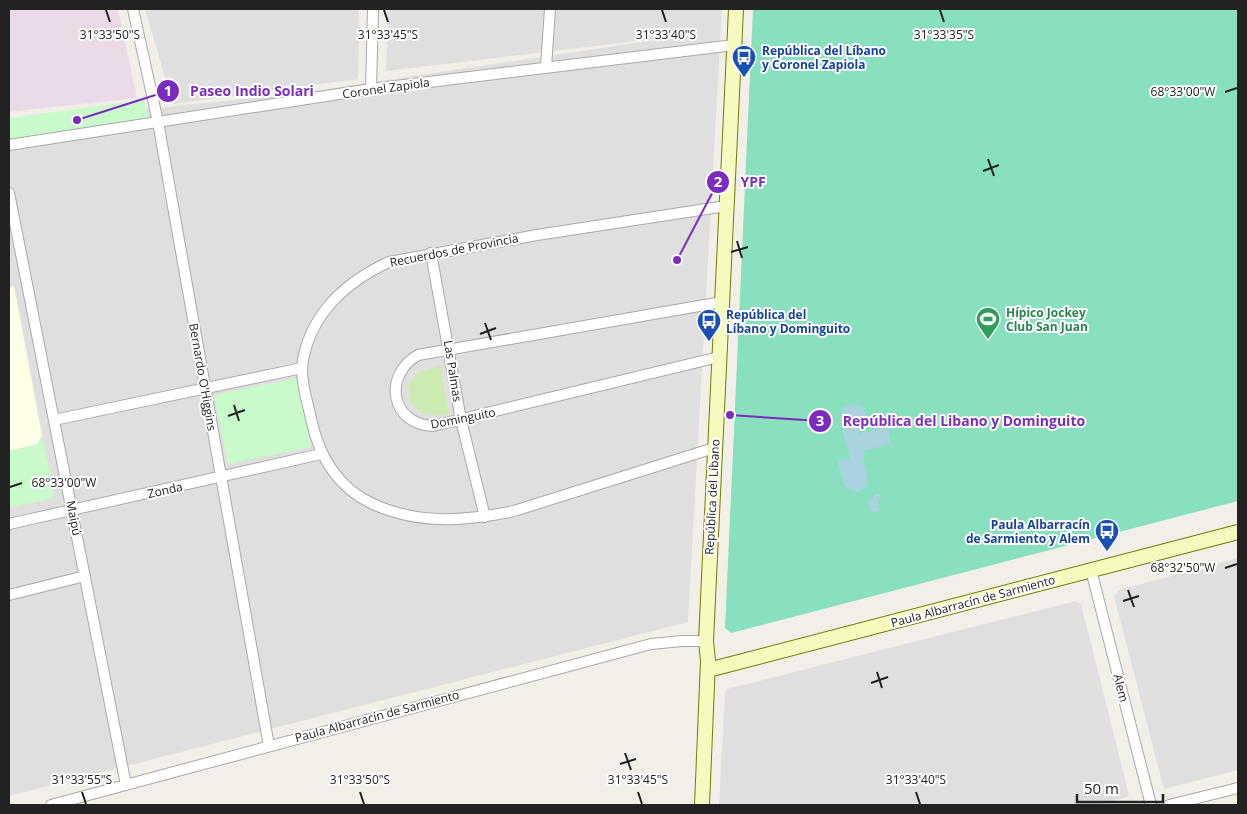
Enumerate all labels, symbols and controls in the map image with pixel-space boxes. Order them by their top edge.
text: 31°33'50"S [80,26,140,43]
text: 31°33'45"S [358,26,418,43]
text: 31°33'40"S [636,26,696,43]
text: 31°33'35"S [914,26,974,43]
place label: República del Líbano y Coronel Zapiola [762,42,886,73]
bus stop icon: República del Líbano y Coronel Zapiola [731,44,757,78]
street label: Coronel Zapiola [341,73,431,103]
callout: Paseo Indio Solari [155,76,324,105]
text: 1 [164,80,172,100]
text: Paseo Indio Solari [190,81,314,100]
text: 68°33'00"W [1151,83,1215,100]
callout: YPF [705,167,776,196]
text: 2 [714,171,723,191]
text: YPF [740,172,766,191]
street label: Recuerdos de Provincia [388,229,520,271]
place label: Hípico Jockey Club San Juan [1006,304,1088,335]
place label: República del Líbano y Dominguito [726,306,850,337]
sports icon: Hípico Jockey Club San Juan [975,306,1001,340]
bus stop icon: República del Líbano y Dominguito [696,308,722,342]
street label: Bernardo O'Higgins [185,322,221,432]
street label: Las Palmas [440,339,466,403]
street label: Dominguito [429,403,497,433]
callout: República del Libano y Dominguito [808,406,1095,435]
text: 3 [816,410,824,430]
text: República del Libano y Dominguito [843,411,1085,430]
street label: República del Líbano [700,439,724,555]
text: 68°33'00"W [32,474,96,491]
street label: Zonda [146,478,184,502]
street label: Maipú [62,499,86,537]
place label: Paula Albarracín de Sarmiento y Alem [966,516,1090,547]
bus stop icon: Paula Albarracín de Sarmiento y Alem [1094,518,1120,552]
text: 68°32'50"W [1151,559,1215,576]
street label: Paula Albarracín de Sarmiento [889,571,1057,631]
street label: Alem [1109,672,1133,704]
street label: Paula Albarracín de Sarmiento [293,686,461,746]
text: 31°33'55"S [52,771,112,788]
text: 31°33'50"S [330,771,390,788]
text: 31°33'45"S [608,771,668,788]
text: 31°33'40"S [886,771,946,788]
scale bar [1077,772,1163,804]
text: 50 m [1084,778,1119,798]

